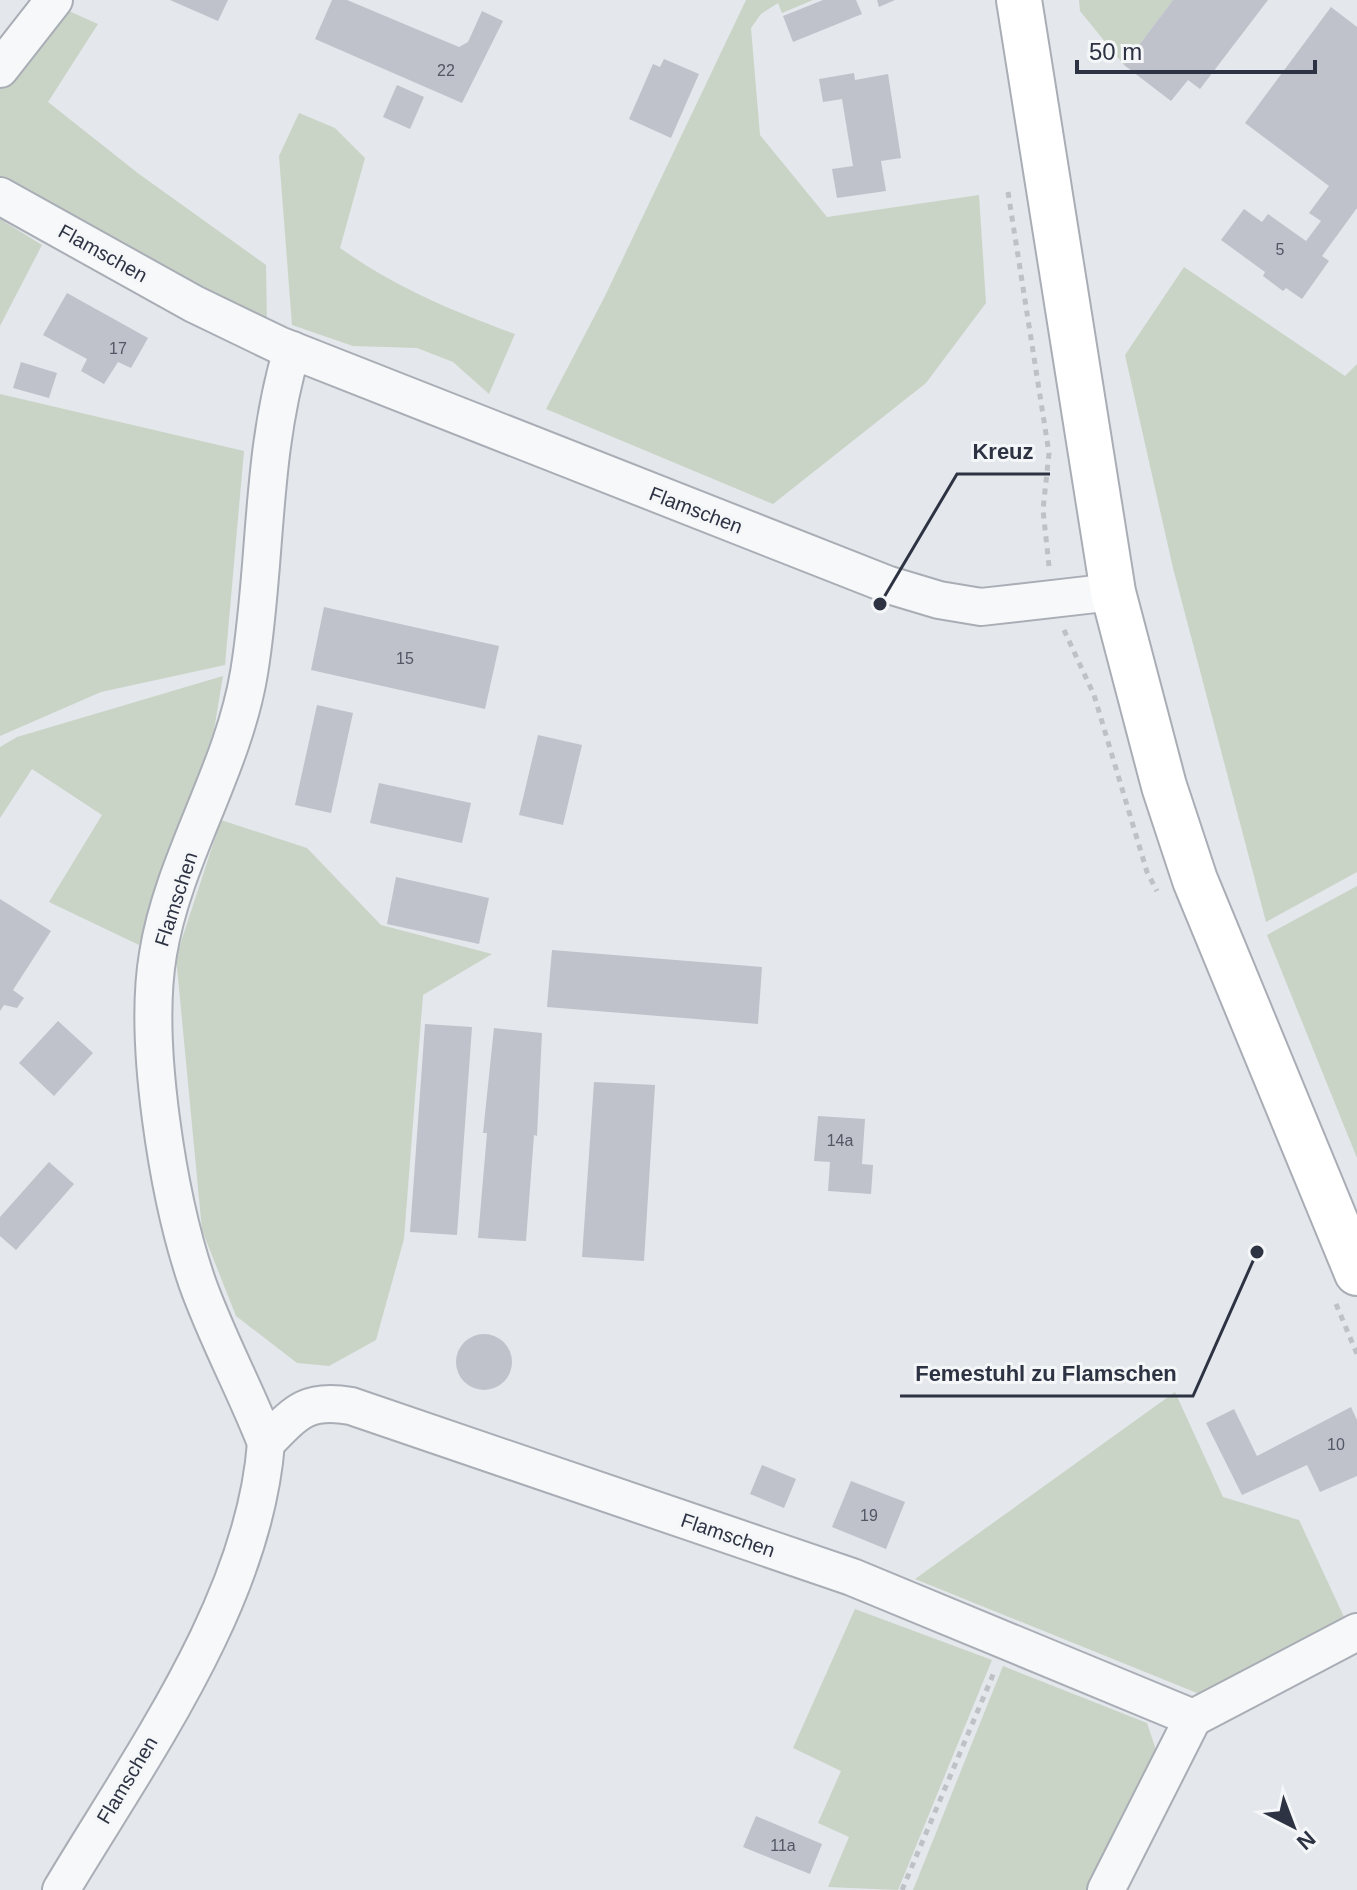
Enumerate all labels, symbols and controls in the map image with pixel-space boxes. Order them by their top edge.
scale bar [1077,24,1315,74]
text: 50 m [1089,38,1142,65]
house number: 22 [437,62,455,79]
street label: Flamschen [55,220,151,286]
house number: 5 [1276,241,1285,258]
house number: 17 [109,340,127,357]
callout: Kreuz [957,428,1050,474]
text: Kreuz [972,439,1034,464]
street label: Flamschen [646,482,746,538]
house number: 15 [396,650,414,667]
street label: Flamschen [150,849,202,949]
house number: 14a [827,1132,853,1149]
callout: Femestuhl zu Flamschen [900,1350,1193,1396]
text: Femestuhl zu Flamschen [915,1361,1177,1386]
house number: 10 [1327,1436,1345,1453]
house number: 19 [860,1507,878,1524]
street label: Flamschen [678,1509,778,1561]
street label: Flamschen [92,1732,162,1828]
north arrow [1253,1786,1333,1866]
text: N [1292,1826,1320,1855]
house number: 11a [770,1837,796,1854]

